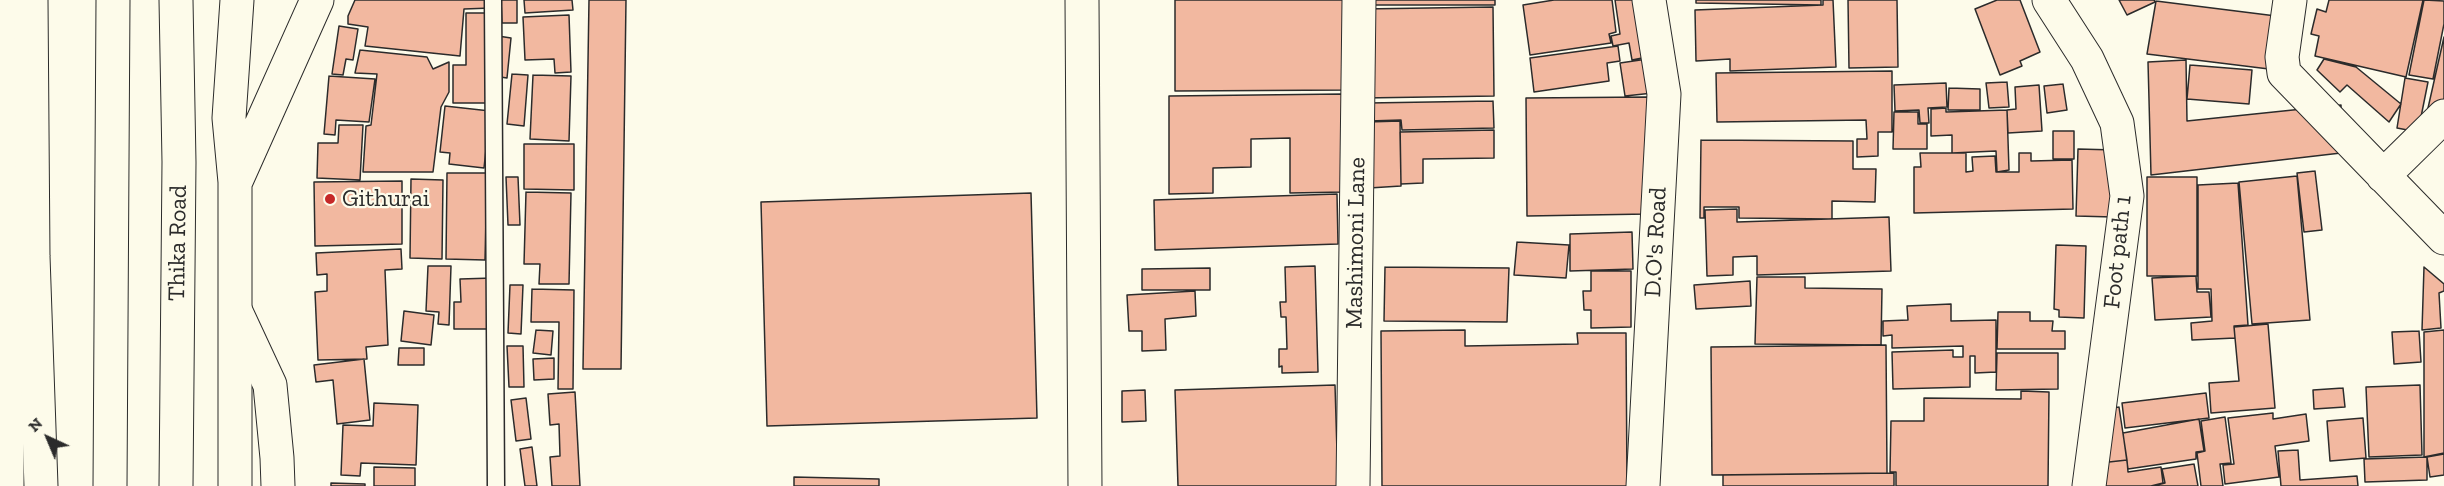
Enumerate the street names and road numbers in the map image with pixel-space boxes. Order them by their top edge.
street label: Mashimoni Lane [1340,157,1372,329]
street label: Thika Road [163,185,193,301]
street label: D.O's Road [1639,186,1673,298]
street label: Foot path 1 [2098,194,2138,310]

